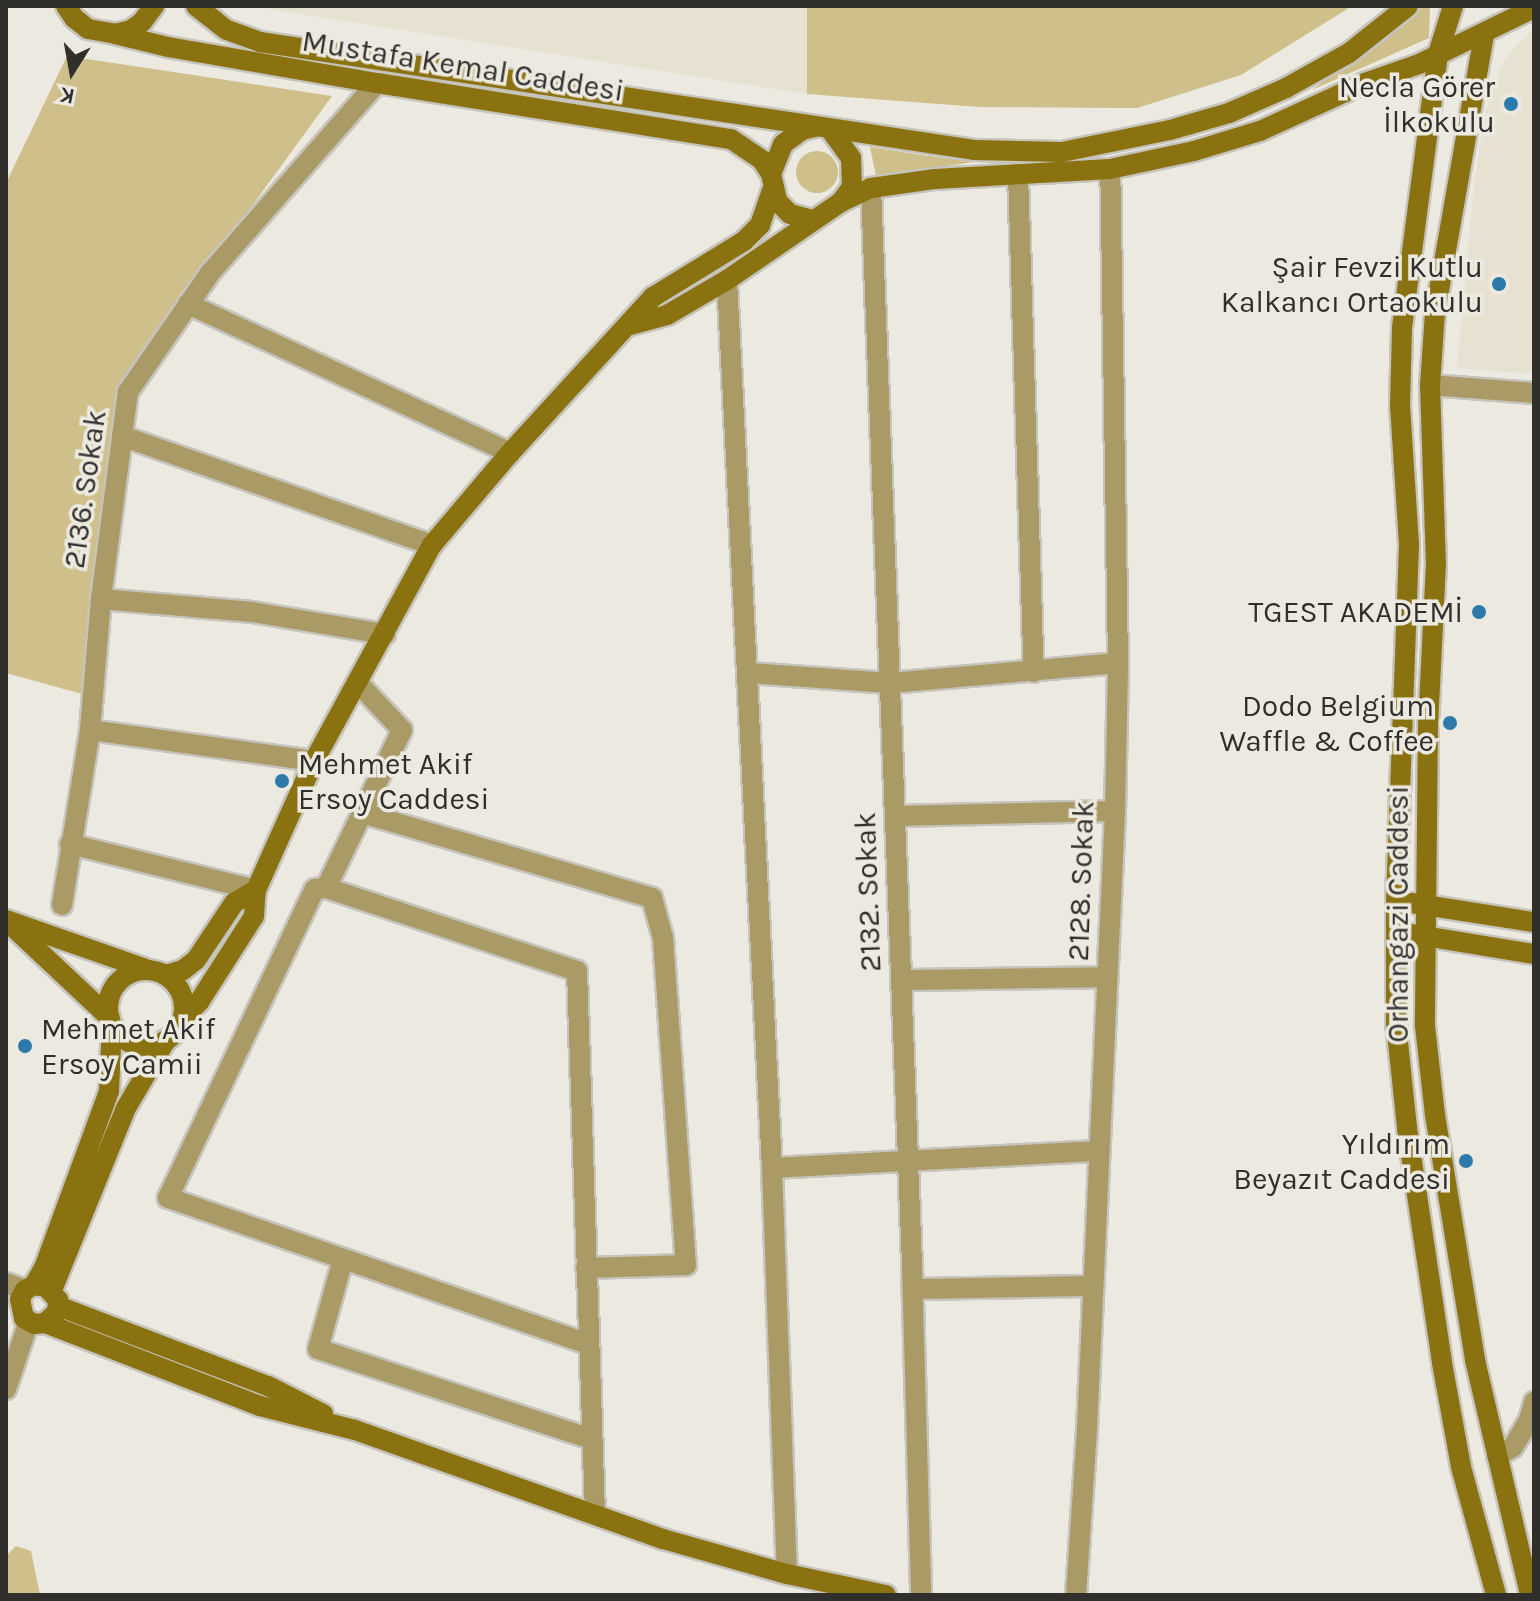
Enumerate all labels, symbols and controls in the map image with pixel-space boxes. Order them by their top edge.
street label: Mustafa Kemal Caddesi [300,23,626,109]
north arrow [32,32,112,112]
place label: Necla Görer İlkokulu [1339,69,1495,140]
text: K [58,81,77,110]
marker: Necla Görer İlkokulu [1502,95,1520,113]
place label: Şair Fevzi Kutlu Kalkancı Ortaokulu [1221,249,1483,320]
marker: Şair Fevzi Kutlu Kalkancı Ortaokulu [1490,275,1508,293]
street label: 2136. Sokak [56,408,114,570]
place label: TGEST AKADEMİ [1248,594,1463,630]
marker: TGEST AKADEMİ [1470,603,1488,621]
place label: Dodo Belgium Waffle & Coffee [1219,688,1434,758]
marker: Dodo Belgium Waffle & Coffee [1441,714,1459,732]
place label: Mehmet Akif Ersoy Caddesi [298,746,490,816]
marker: Mehmet Akif Ersoy Caddesi [273,772,291,790]
street label: Orhangazi Caddesi [1380,785,1416,1043]
street label: 2128. Sokak [1060,800,1102,962]
street label: 2132. Sokak [847,812,889,972]
place label: Mehmet Akif Ersoy Camii [41,1011,215,1082]
marker: Mehmet Akif Ersoy Camii [16,1037,34,1055]
place label: Yıldırım Beyazıt Caddesi [1233,1126,1450,1196]
marker: Yıldırım Beyazıt Caddesi [1457,1152,1475,1170]

